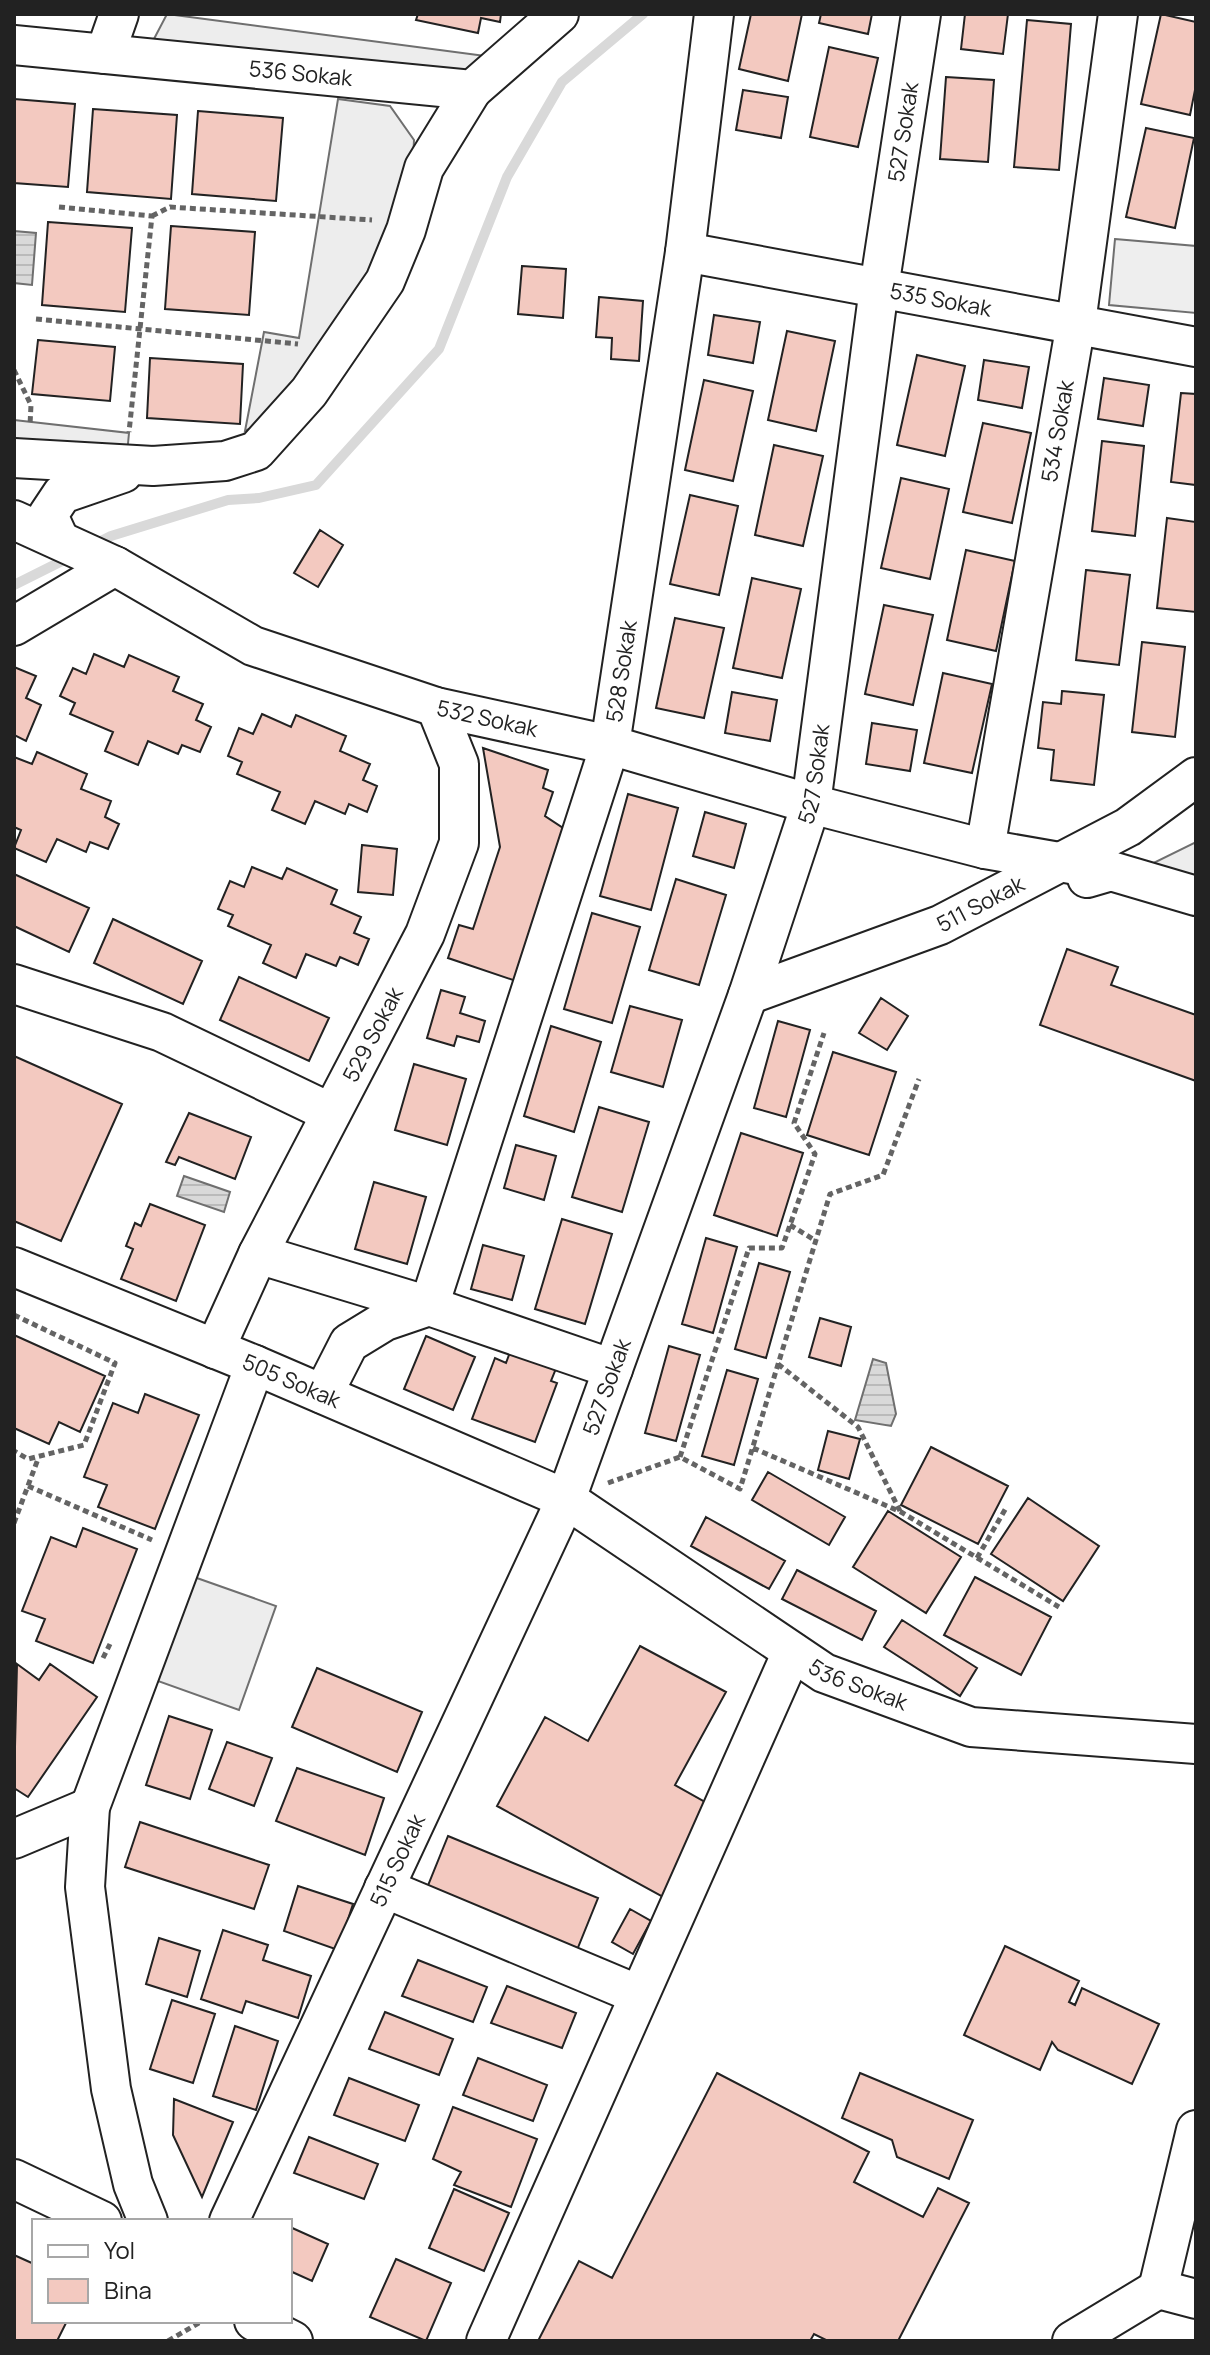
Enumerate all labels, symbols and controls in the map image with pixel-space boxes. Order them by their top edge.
street label: 536 Sokak [248,53,355,93]
street label: 527 Sokak [880,79,926,184]
street label: 535 Sokak [887,275,995,324]
street label: 534 Sokak [1034,377,1081,484]
street label: 528 Sokak [599,617,644,724]
street label: 532 Sokak [434,693,542,744]
street label: 527 Sokak [790,721,837,828]
street label: 511 Sokak [931,868,1030,939]
street label: 529 Sokak [335,981,410,1087]
street label: 527 Sokak [575,1333,638,1439]
street label: 505 Sokak [238,1347,346,1416]
street label: 536 Sokak [803,1652,913,1718]
street label: 515 Sokak [363,1808,432,1912]
legend [32,2219,292,2323]
text: Yol [104,2233,135,2266]
text: Bina [104,2273,152,2306]

